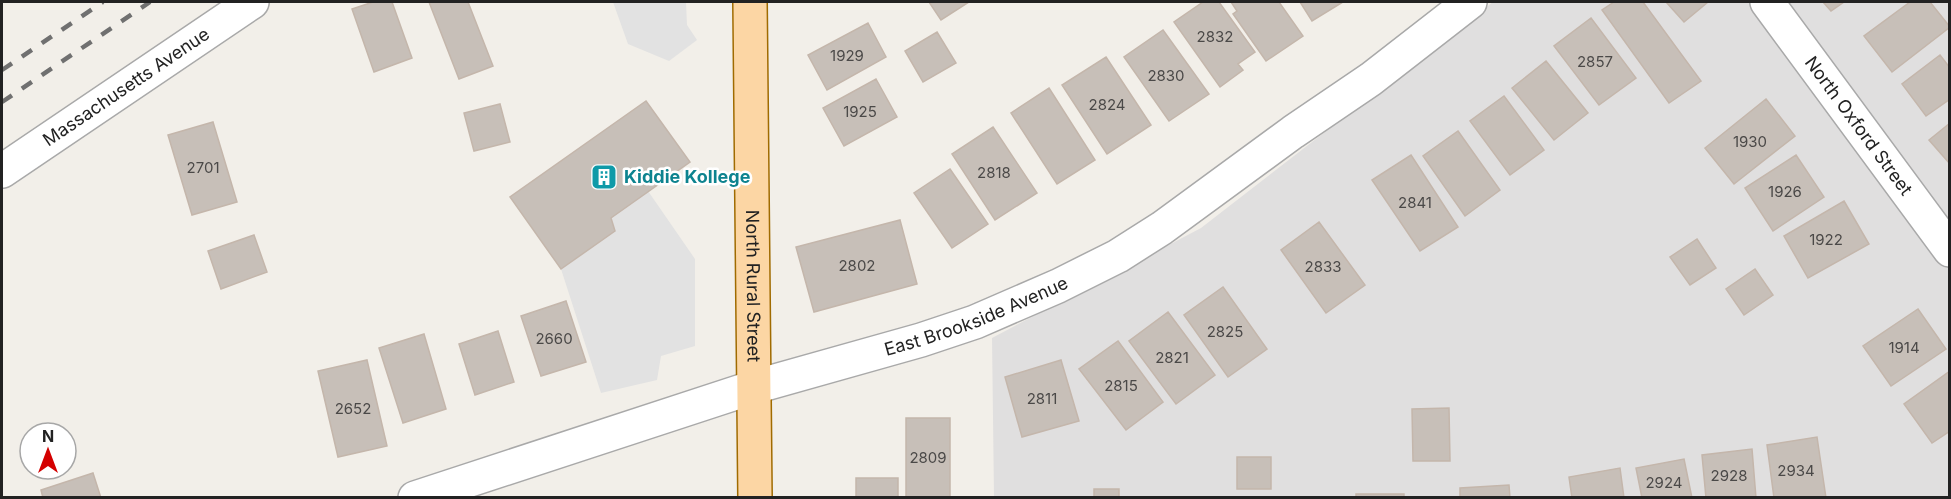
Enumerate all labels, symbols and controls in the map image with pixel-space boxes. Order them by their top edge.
street label: Massachusetts Avenue [39,23,213,150]
house number: 2832 [1197,27,1233,46]
house number: 1929 [830,46,864,65]
house number: 2857 [1577,52,1613,71]
street label: North Oxford Street [1801,52,1917,199]
house number: 2830 [1147,66,1185,85]
house number: 2824 [1088,95,1126,114]
house number: 1925 [843,102,877,121]
house number: 1930 [1733,132,1767,151]
house number: 2701 [187,158,219,177]
building icon: Kiddie Kollege [589,162,619,192]
house number: 2818 [977,163,1011,182]
place label: Kiddie Kollege [624,166,751,187]
house number: 1926 [1768,182,1802,201]
house number: 2841 [1398,193,1432,212]
street label: North Rural Street [742,210,765,362]
house number: 1922 [1809,230,1843,249]
house number: 2802 [838,256,876,275]
house number: 2833 [1305,257,1341,276]
street label: East Brookside Avenue [882,272,1071,360]
house number: 2825 [1207,322,1243,341]
house number: 2660 [535,329,573,348]
house number: 1914 [1888,338,1920,357]
house number: 2821 [1155,348,1189,367]
house number: 2815 [1104,376,1138,395]
house number: 2811 [1027,389,1057,408]
house number: 2652 [335,399,371,418]
north arrow [18,421,78,481]
text: N [42,426,54,446]
house number: 2809 [909,448,947,467]
house number: 2934 [1777,461,1815,480]
house number: 2928 [1711,466,1747,485]
house number: 2924 [1645,473,1683,492]

